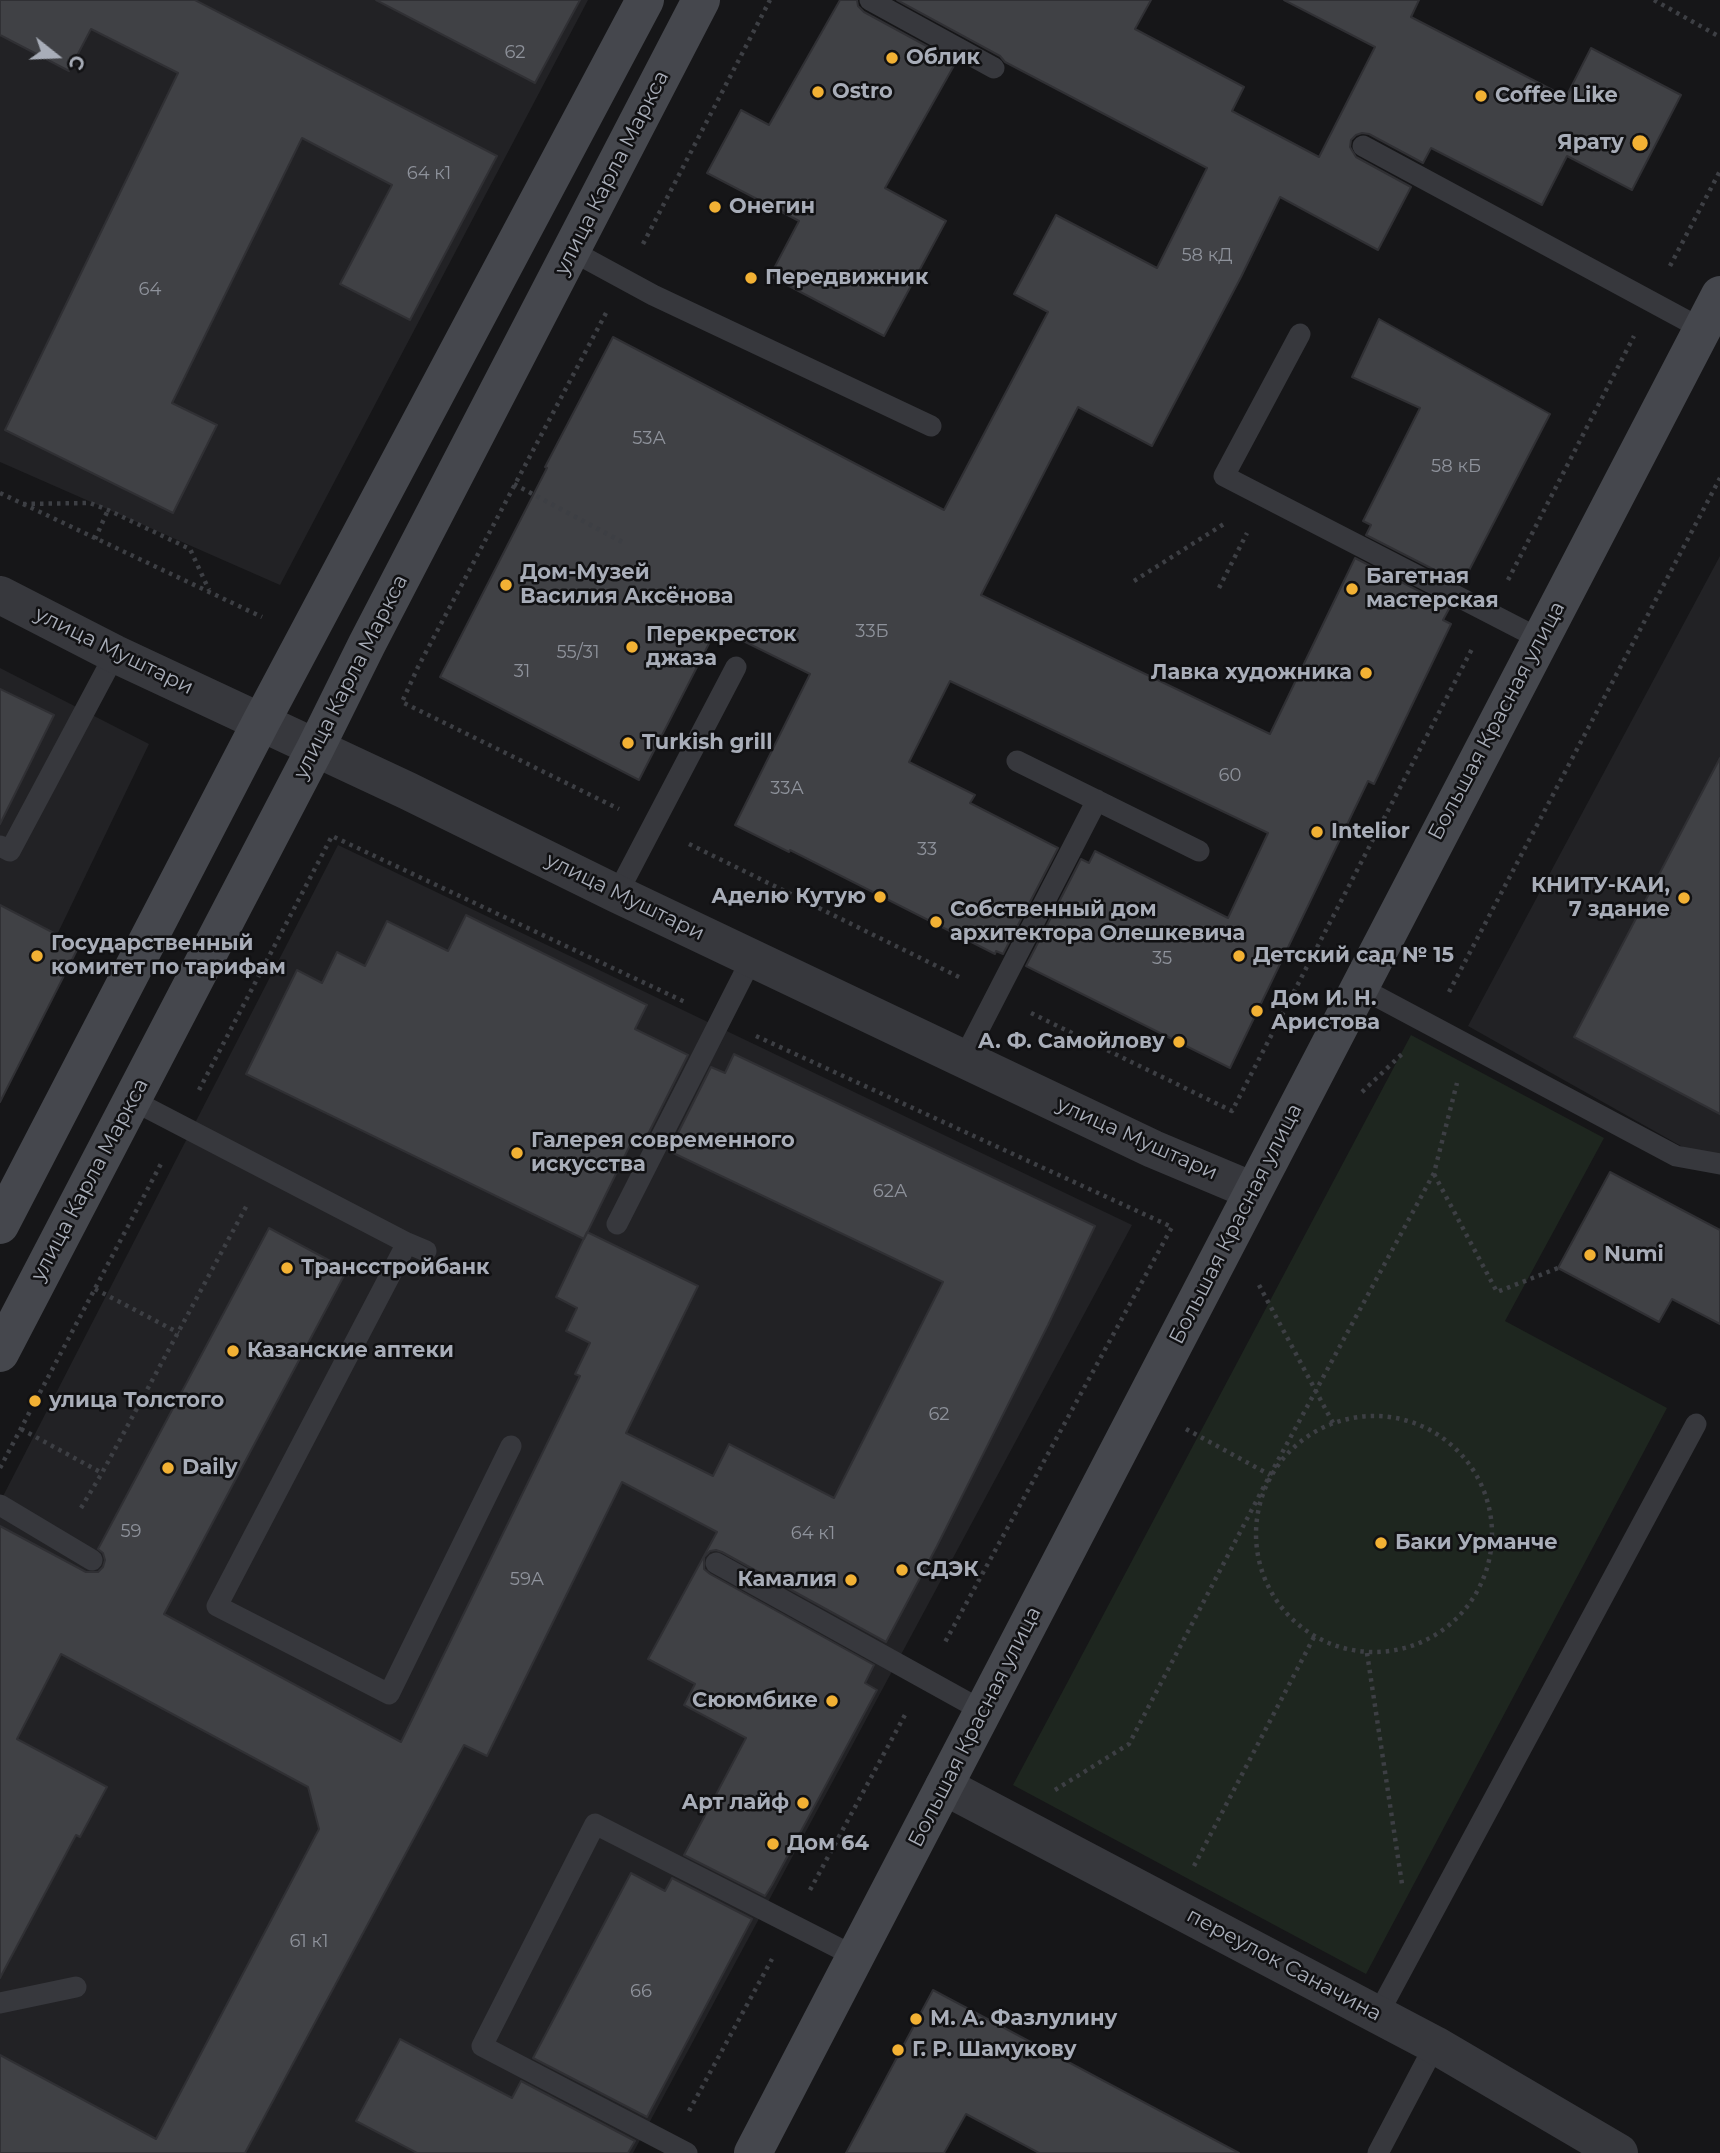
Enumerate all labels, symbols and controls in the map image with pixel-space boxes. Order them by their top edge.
north arrow [21,21,91,91]
house number: 62 [504,42,526,64]
place label: Облик [906,45,980,71]
marker: Облик [884,50,900,66]
text: С [63,53,90,73]
street label: улица Карла Маркса [550,67,674,279]
place label: Ostro [832,79,893,105]
place label: Coffee Like [1495,83,1618,109]
marker: Ostro [810,84,826,100]
marker: Coffee Like [1473,88,1489,104]
place label: Ярату [1557,130,1624,156]
marker: Ярату [1630,133,1650,153]
house number: 64 к1 [407,163,451,185]
place label: Онегин [729,194,815,220]
marker: Онегин [707,199,723,215]
house number: 58 кД [1181,245,1233,267]
place label: Передвижник [765,265,928,291]
marker: Передвижник [743,270,759,286]
house number: 64 [139,279,161,301]
house number: 53А [632,428,666,450]
house number: 58 кБ [1431,456,1481,478]
place label: Дом-Музей Василия Аксёнова [520,560,733,610]
place label: Багетная мастерская [1366,564,1499,614]
street label: улица Карла Маркса [289,571,413,783]
marker: Дом-Музей Василия Аксёнова [498,577,514,593]
marker: Багетная мастерская [1344,581,1360,597]
street label: Большая Красная улица [1423,597,1571,845]
street label: улица Муштари [30,602,198,700]
house number: 33Б [855,621,889,643]
place label: Перекресток джаза [646,622,797,672]
marker: Перекресток джаза [624,639,640,655]
house number: 55/31 [557,642,599,664]
place label: Лавка художника [1151,660,1352,686]
house number: 31 [514,661,530,683]
marker: Лавка художника [1358,665,1374,681]
place label: Turkish grill [642,730,772,756]
marker: Turkish grill [620,735,636,751]
house number: 60 [1219,765,1241,787]
house number: 33А [770,778,804,800]
place label: Intelior [1331,819,1410,845]
marker: Intelior [1309,824,1325,840]
house number: 33 [917,839,937,861]
street label: улица Муштари [541,848,709,946]
place label: КНИТУ-КАИ, 7 здание [1531,873,1670,923]
place label: Аделю Кутую [711,884,866,910]
marker: Аделю Кутую [872,889,888,905]
marker: КНИТУ-КАИ, 7 здание [1676,890,1692,906]
place label: Собственный дом архитектора Олешкевича [950,897,1245,947]
marker: Собственный дом архитектора Олешкевича [928,914,944,930]
place label: Государственный комитет по тарифам [51,931,286,981]
place label: Детский сад № 15 [1253,943,1454,969]
marker: Государственный комитет по тарифам [29,948,45,964]
house number: 35 [1152,948,1172,970]
marker: Детский сад № 15 [1231,948,1247,964]
place label: Дом И. Н. Аристова [1271,986,1380,1036]
marker: Дом И. Н. Аристова [1249,1003,1265,1019]
place label: А. Ф. Самойлову [978,1029,1165,1055]
marker: А. Ф. Самойлову [1171,1034,1187,1050]
street label: улица Карла Маркса [26,1074,154,1286]
street label: улица Муштари [1053,1092,1221,1186]
street label: Большая Красная улица [1164,1099,1308,1349]
place label: Галерея современного искусства [531,1128,795,1178]
marker: Галерея современного искусства [509,1145,525,1161]
house number: 62А [873,1181,907,1203]
place label: Numi [1604,1242,1664,1268]
marker: Numi [1582,1247,1598,1263]
place label: Трансстройбанк [301,1255,490,1281]
marker: Трансстройбанк [279,1260,295,1276]
place label: Казанские аптеки [247,1338,454,1364]
marker: Казанские аптеки [225,1343,241,1359]
place label: улица Толстого [49,1388,224,1414]
marker: улица Толстого [27,1393,43,1409]
house number: 62 [928,1404,950,1426]
place label: Daily [182,1455,238,1481]
marker: Daily [160,1460,176,1476]
house number: 59 [120,1521,142,1543]
house number: 64 к1 [791,1523,835,1545]
place label: Баки Урманче [1395,1530,1558,1556]
marker: Баки Урманче [1373,1535,1389,1551]
place label: СДЭК [916,1557,979,1583]
marker: СДЭК [894,1562,910,1578]
place label: Камалия [737,1567,837,1593]
house number: 59А [510,1569,544,1591]
marker: Камалия [843,1572,859,1588]
street label: Большая Красная улица [903,1602,1047,1852]
place label: Сююмбике [692,1688,818,1714]
marker: Сююмбике [824,1693,840,1709]
place label: Арт лайф [681,1790,789,1816]
marker: Арт лайф [795,1795,811,1811]
place label: Дом 64 [787,1831,869,1857]
marker: Дом 64 [765,1836,781,1852]
street label: переулок Саначина [1182,1903,1386,2027]
house number: 61 к1 [289,1931,329,1953]
house number: 66 [630,1981,652,2003]
place label: М. А. Фазлулину [930,2006,1117,2032]
marker: М. А. Фазлулину [908,2011,924,2027]
place label: Г. Р. Шамукову [912,2037,1077,2063]
marker: Г. Р. Шамукову [890,2042,906,2058]

